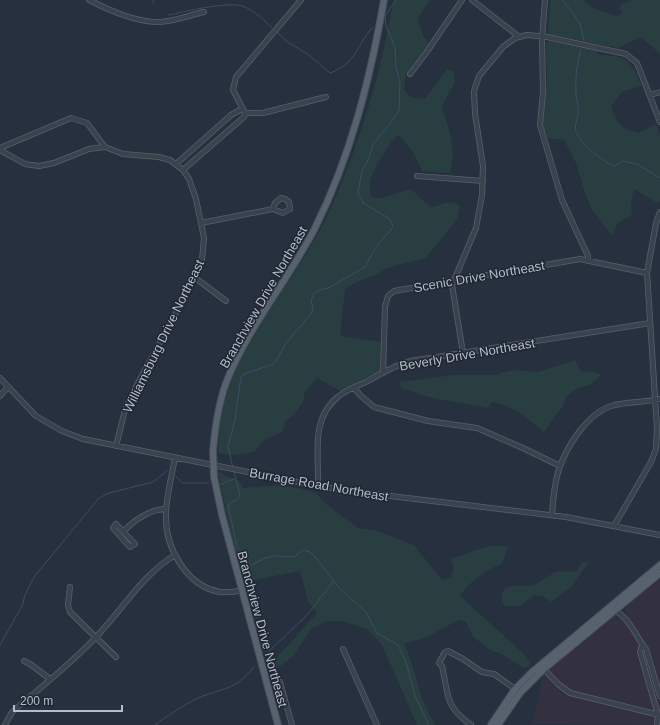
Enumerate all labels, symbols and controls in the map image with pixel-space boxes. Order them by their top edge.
street label: Branchview Drive Northeast [217,223,310,371]
street label: Williamsburg Drive Northeast [120,257,207,415]
street label: Scenic Drive Northeast [412,257,546,295]
street label: Beverly Drive Northeast [398,335,536,374]
street label: Burrage Road Northeast [248,465,390,504]
street label: Branchview Drive Northeast [234,549,291,709]
scale bar [14,687,122,713]
text: 200 m [20,694,53,708]

